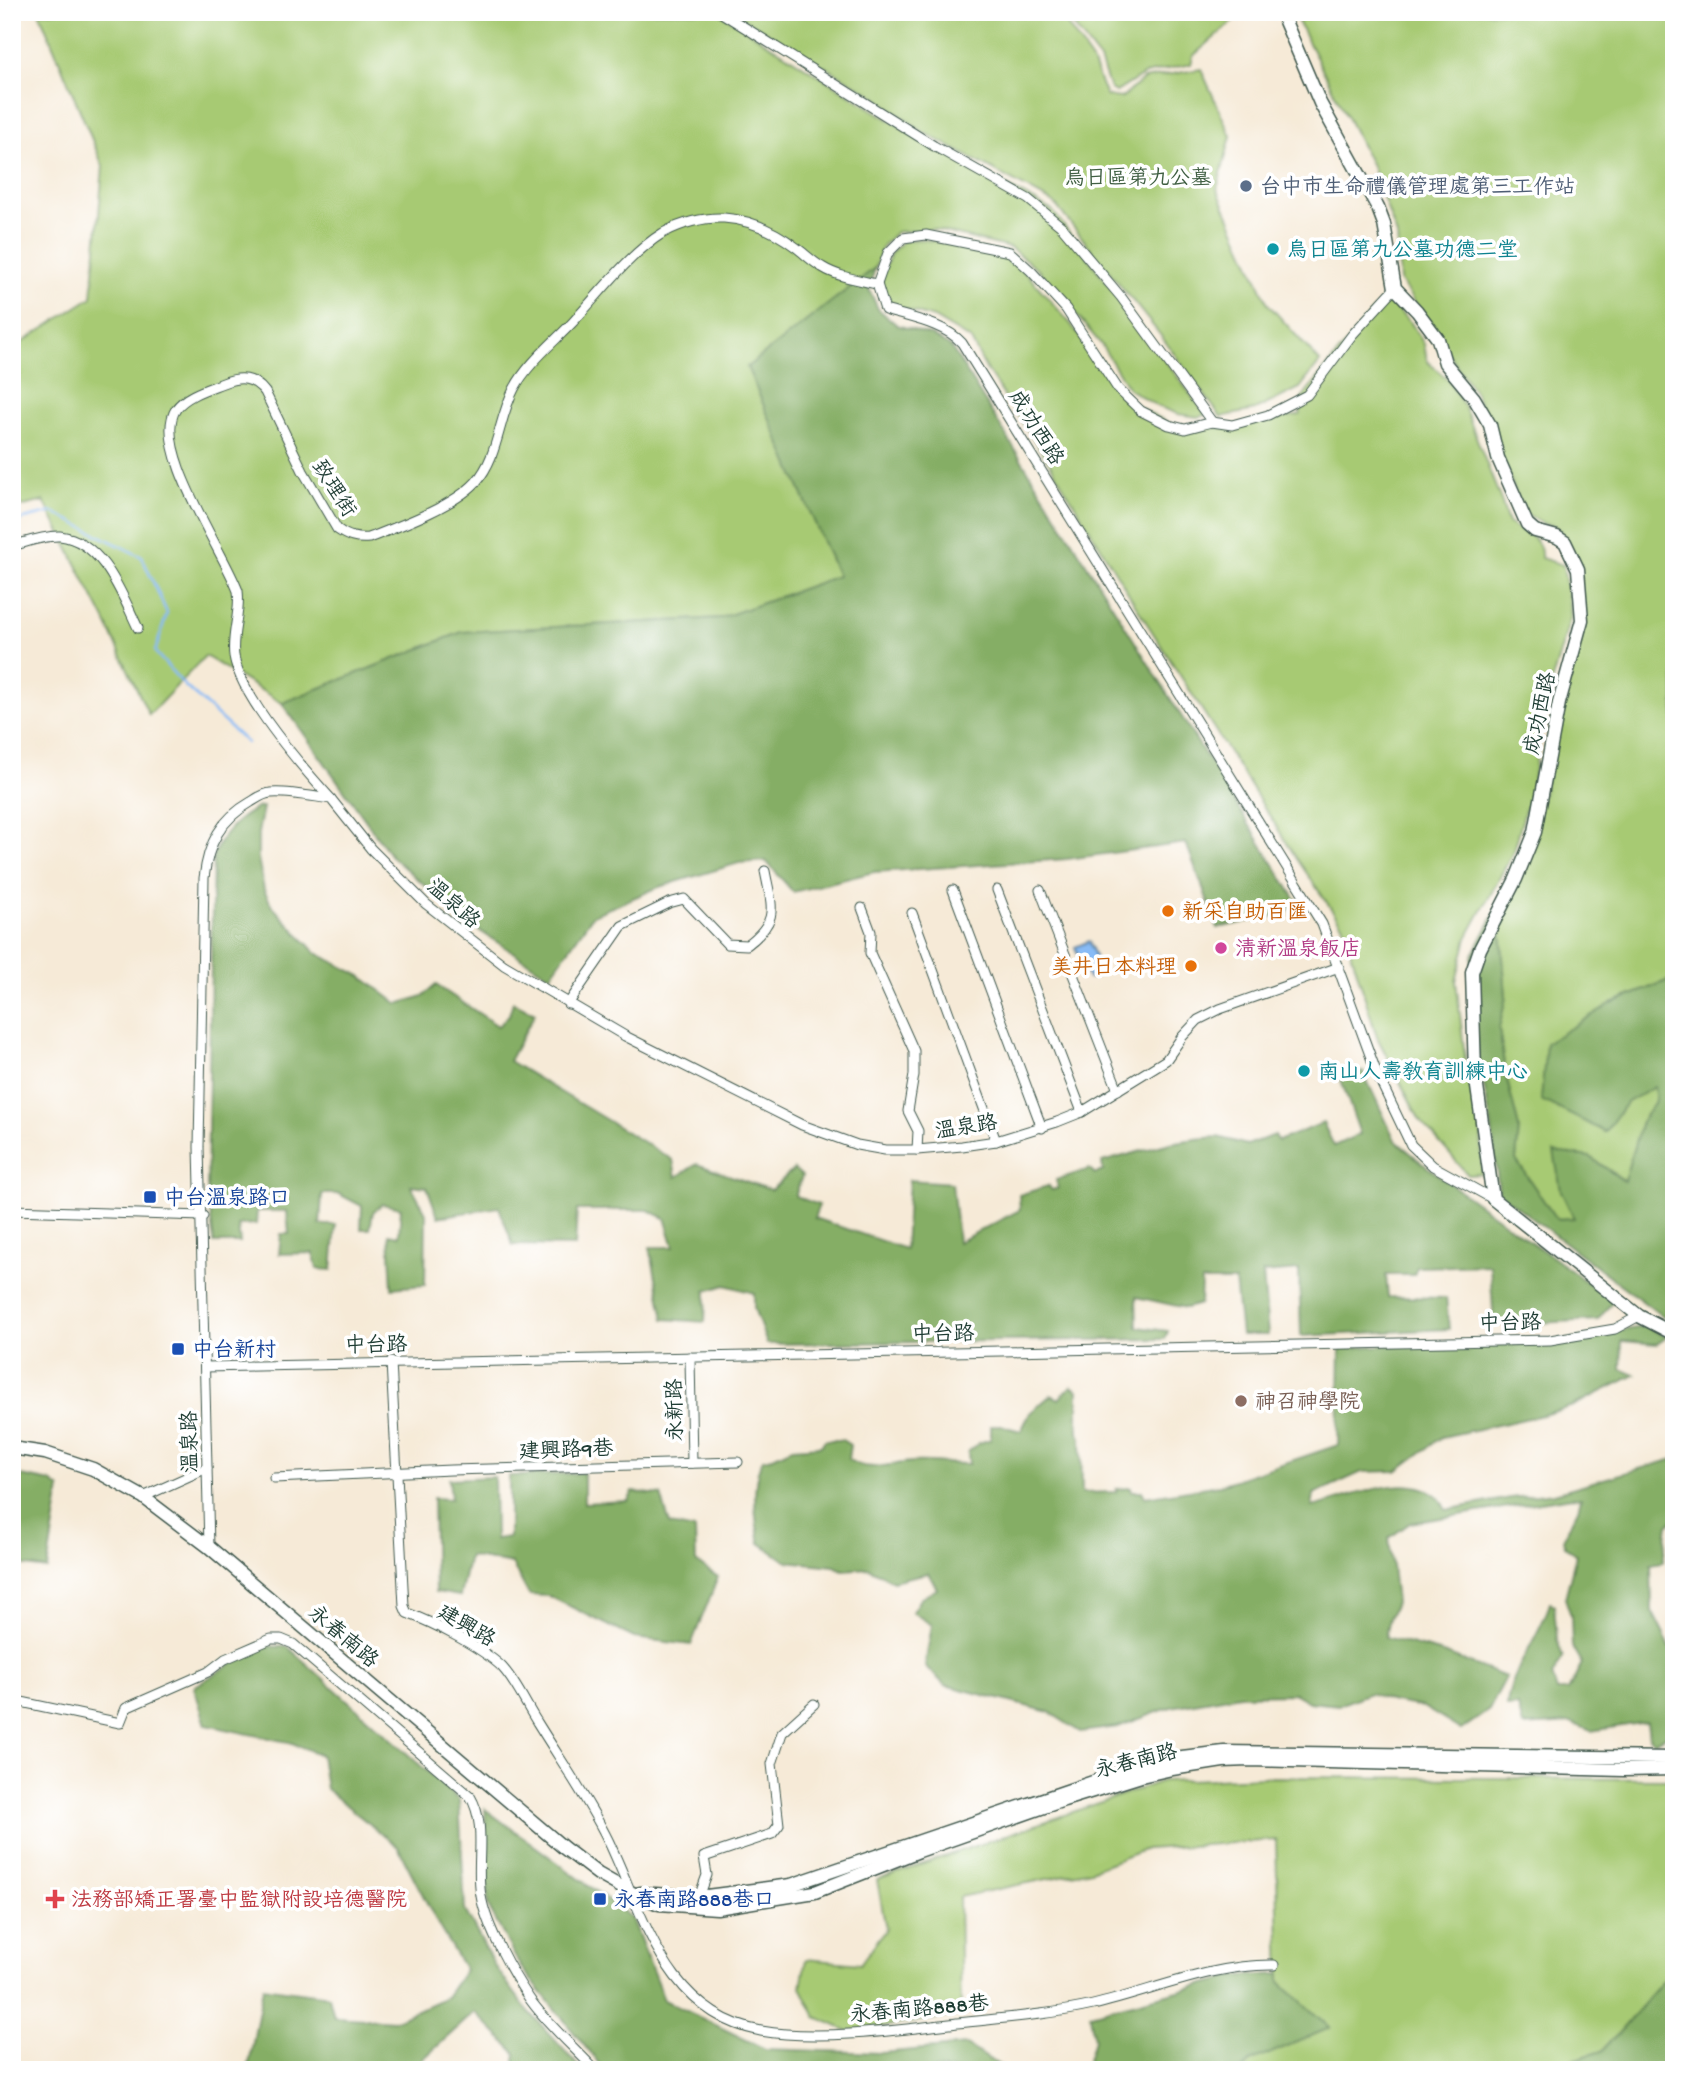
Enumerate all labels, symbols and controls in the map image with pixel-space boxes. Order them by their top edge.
park label: 烏日區第九公墓 [1065,166,1212,193]
place label: 台中市生命禮儀管理處第三工作站 [1260,175,1575,202]
marker: 台中市生命禮儀管理處第三工作站 [1238,178,1254,194]
place label: 烏日區第九公墓功德二堂 [1287,238,1518,265]
marker: 烏日區第九公墓功德二堂 [1265,241,1281,257]
street label: 成功西路 [1001,386,1069,471]
street label: 致理街 [305,456,360,523]
street label: 成功西路 [1520,670,1563,757]
street label: 溫泉路 [420,874,485,936]
place label: 新采自助百匯 [1182,900,1308,927]
marker: 新采自助百匯 [1160,903,1176,919]
place label: 清新溫泉飯店 [1235,937,1361,964]
marker: 清新溫泉飯店 [1213,940,1229,956]
place label: 美井日本料理 [1051,955,1177,982]
marker: 美井日本料理 [1183,958,1199,974]
place label: 南山人壽教育訓練中心 [1318,1060,1528,1087]
marker: 南山人壽教育訓練中心 [1296,1063,1312,1079]
street label: 溫泉路 [933,1110,1000,1147]
place label: 中台溫泉路口 [164,1186,290,1213]
marker: 中台溫泉路口 [142,1189,158,1205]
street label: 中台路 [1478,1310,1542,1339]
street label: 中台路 [911,1321,975,1350]
street label: 中台路 [344,1332,408,1361]
place label: 中台新村 [192,1338,276,1365]
marker: 中台新村 [170,1341,186,1357]
street label: 永新路 [662,1378,691,1442]
place label: 神召神學院 [1255,1390,1360,1417]
marker: 神召神學院 [1233,1393,1249,1409]
street label: 溫泉路 [177,1410,206,1474]
street label: 建興路9巷 [518,1436,614,1467]
street label: 建興路 [432,1600,500,1655]
street label: 永春南路 [302,1601,383,1675]
street label: 永春南路 [1093,1739,1181,1786]
place label: 法務部矯正署臺中監獄附設培德醫院 [71,1888,407,1915]
place label: 永春南路888巷口 [614,1888,775,1915]
marker: 法務部矯正署臺中監獄附設培德醫院 [45,1889,65,1909]
marker: 永春南路888巷口 [592,1891,608,1907]
street label: 永春南路888巷 [849,1991,990,2030]

